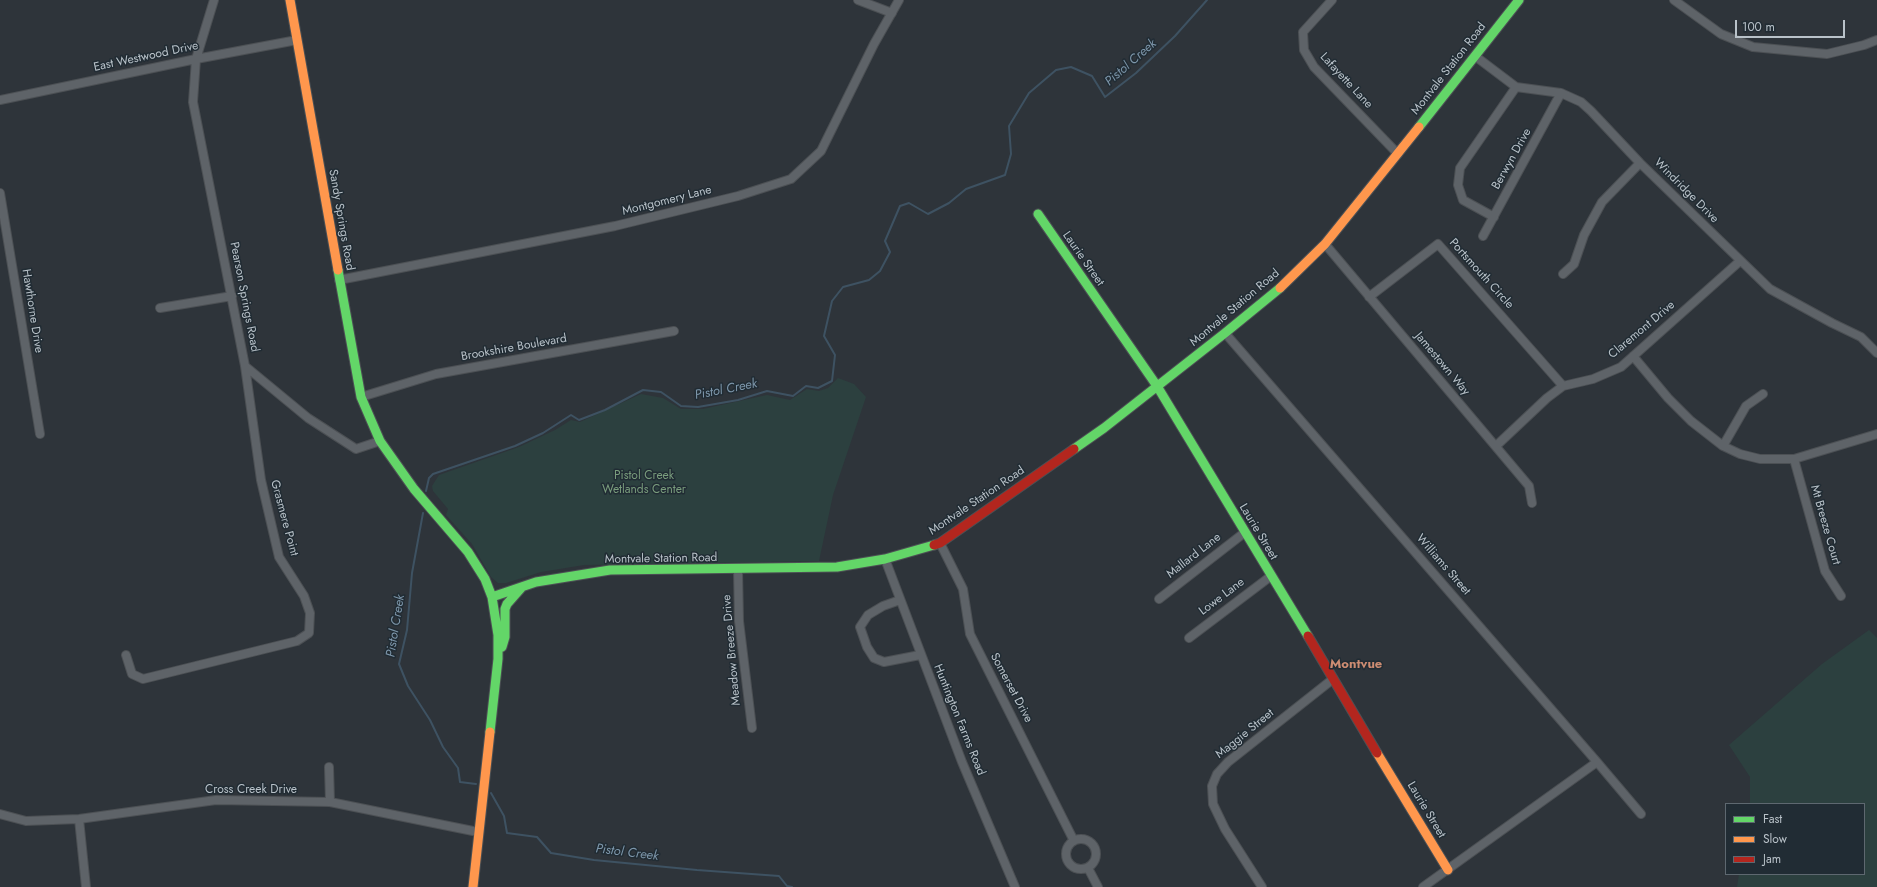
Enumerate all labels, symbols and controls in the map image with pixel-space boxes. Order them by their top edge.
scale bar [1737,12,1847,38]
text: 100 m [1742,18,1775,36]
street label: Montvale Station Road [1409,20,1489,118]
water label: Pistol Creek [1102,36,1160,90]
street label: East Westwood Drive [92,39,200,75]
street label: Lafayette Lane [1317,50,1375,112]
street label: Berwyn Drive [1489,126,1535,192]
street label: Windridge Drive [1651,156,1721,226]
street label: Sandy Springs Road [325,168,357,272]
street label: Montgomery Lane [621,183,713,219]
street label: Laurie Street [1059,229,1107,289]
street label: Portsmouth Circle [1446,236,1516,312]
street label: Pearson Springs Road [226,241,262,353]
street label: Montvale Station Road [1187,266,1283,350]
street label: Hawthorne Drive [18,268,46,354]
street label: Claremont Drive [1606,298,1678,362]
street label: Jamestown Way [1411,329,1473,399]
street label: Brookshire Boulevard [460,332,568,364]
water label: Pistol Creek [693,376,759,404]
street label: Montvale Station Road [926,464,1028,538]
park label: Pistol Creek Wetlands Center [602,469,686,497]
street label: Grasmere Point [267,478,301,558]
street label: Mt Breeze Court [1807,484,1843,566]
street label: Laurie Street [1236,501,1280,563]
street label: Mallard Lane [1164,530,1224,582]
street label: Williams Street [1413,532,1473,598]
street label: Montvale Station Road [605,551,717,567]
street label: Lowe Lane [1196,575,1248,619]
water label: Pistol Creek [383,594,409,658]
street label: Meadow Breeze Drive [720,594,744,706]
street label: Somerset Drive [987,651,1035,725]
district label: Montvue [1330,657,1382,673]
street label: Huntington Farms Road [930,662,988,778]
street label: Maggie Street [1213,706,1277,762]
street label: Laurie Street [1404,779,1448,841]
street label: Cross Creek Drive [205,783,297,797]
legend [1725,803,1865,875]
text: Fast [1763,810,1782,828]
text: Slow [1763,830,1787,848]
water label: Pistol Creek [595,841,659,865]
text: Jam [1763,850,1781,868]

